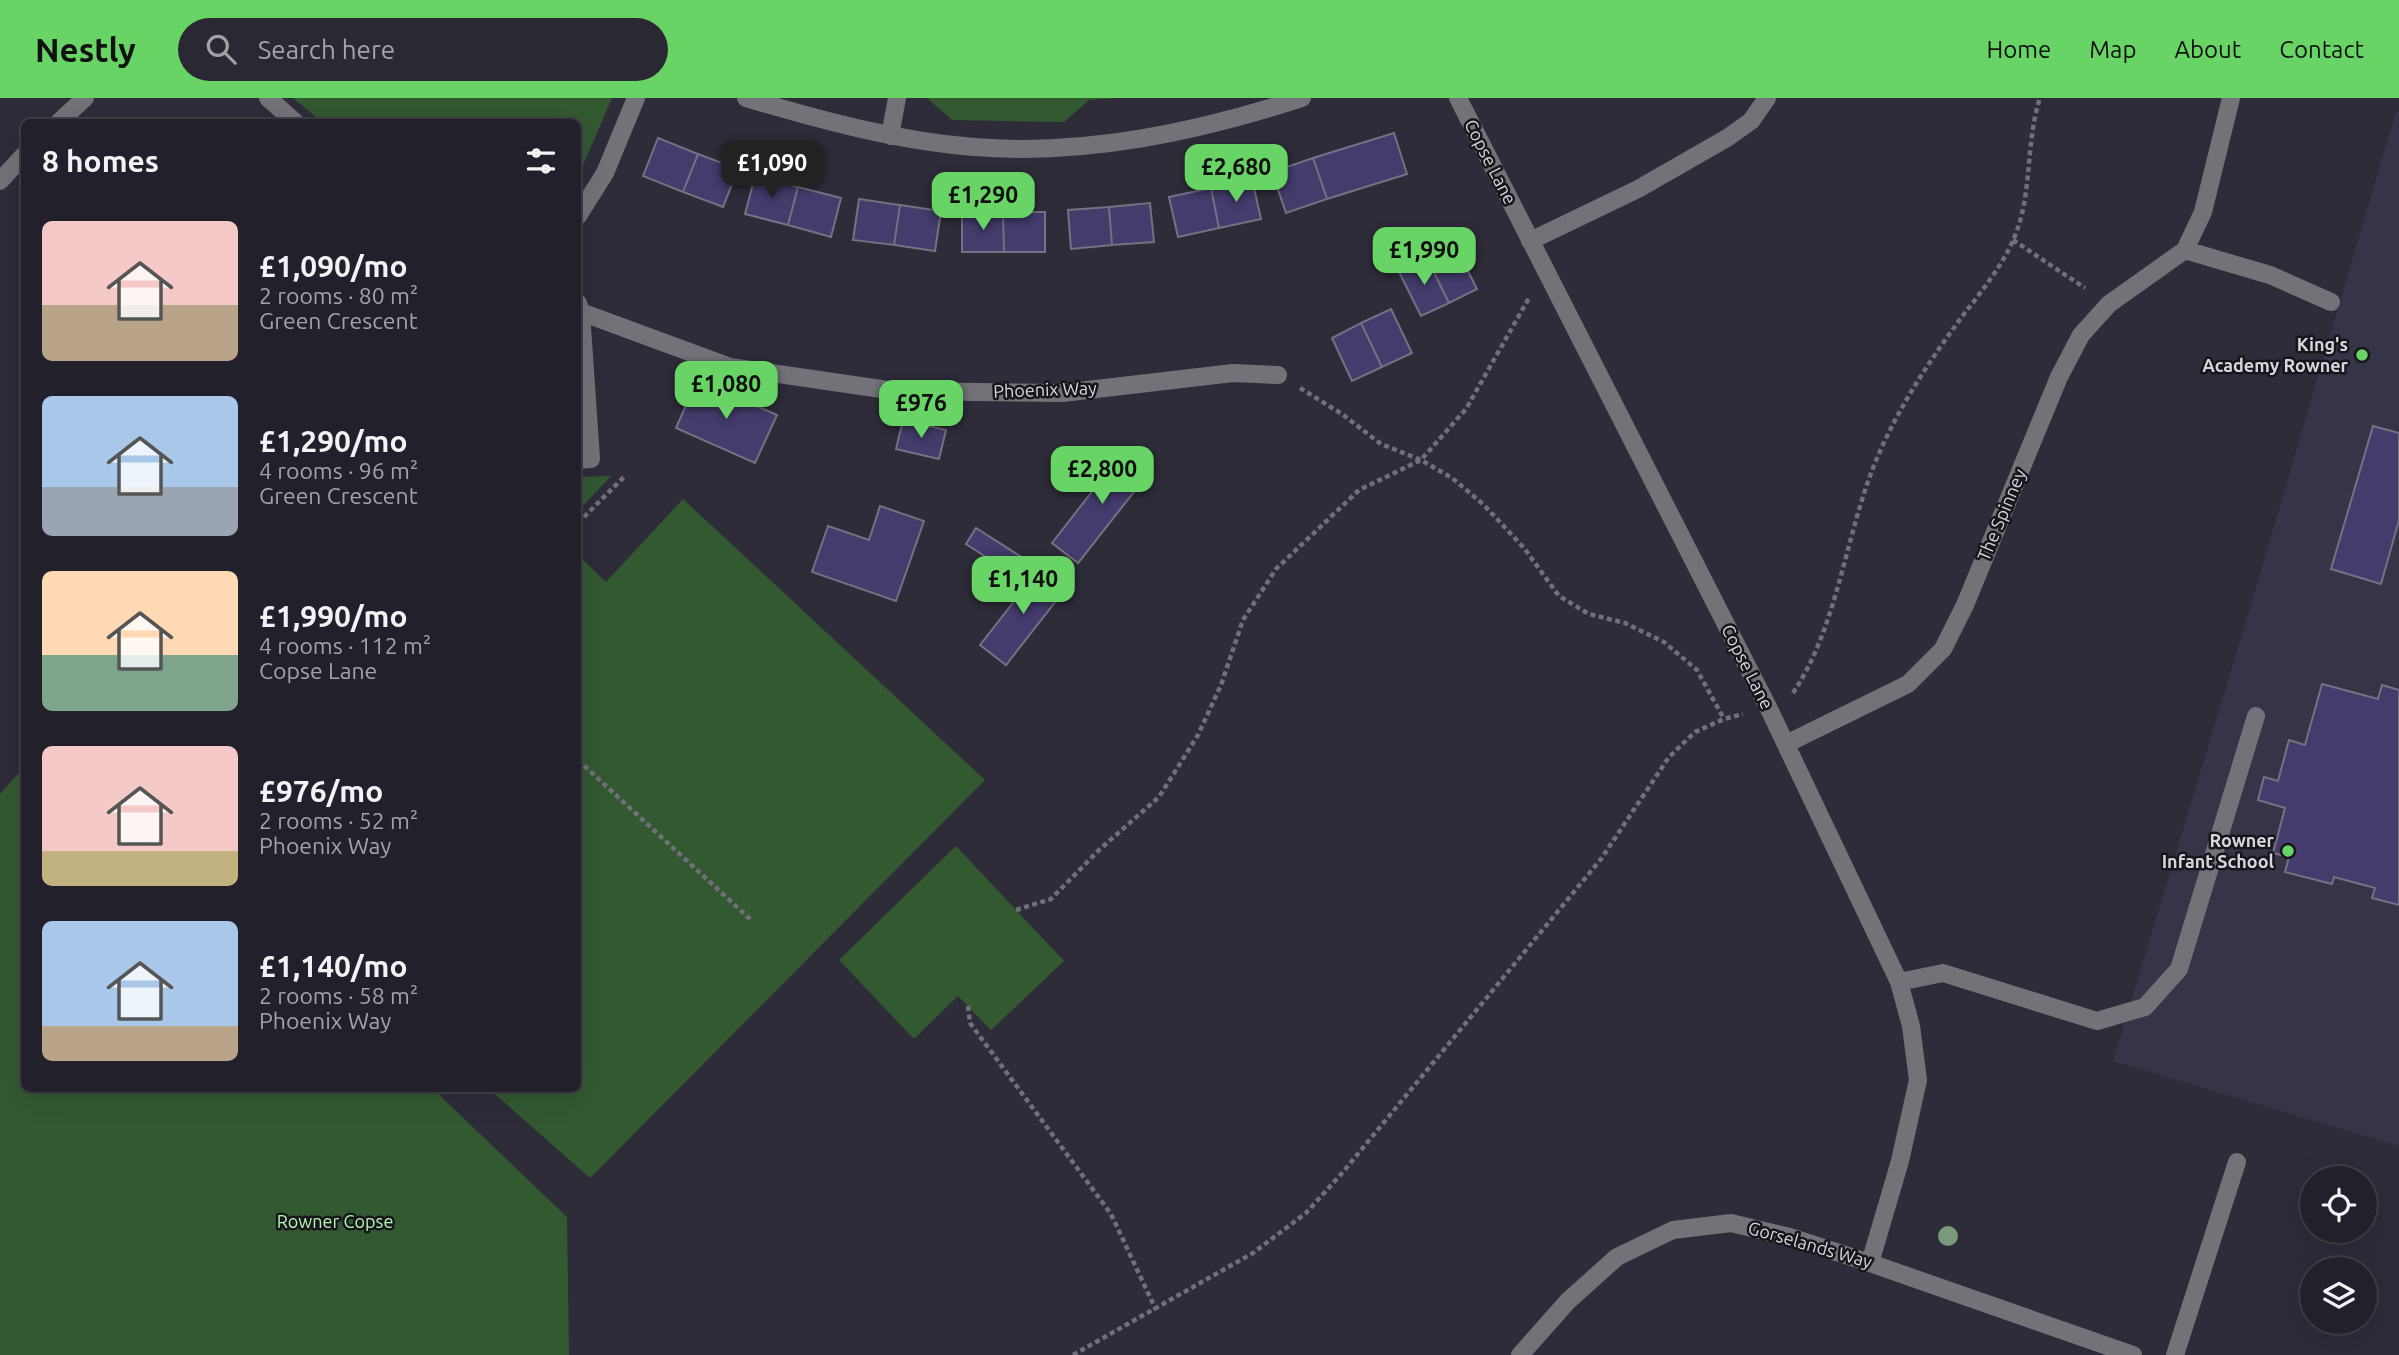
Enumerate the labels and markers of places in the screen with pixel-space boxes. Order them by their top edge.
pin: £1,090 [715,140,829,200]
pin: £2,680 [1179,144,1293,204]
pin: £1,290 [926,172,1040,232]
pin: £1,990 [1367,228,1481,287]
place label: King's Academy Rowner [2202,334,2349,375]
marker: King's Academy Rowner [2354,347,2370,363]
pin: £1,080 [669,362,783,421]
pin: £976 [880,380,962,440]
pin: £2,800 [1045,446,1159,506]
pin: £1,140 [966,556,1080,616]
place label: Rowner Infant School [2162,830,2275,871]
marker: Rowner Infant School [2280,843,2296,859]

